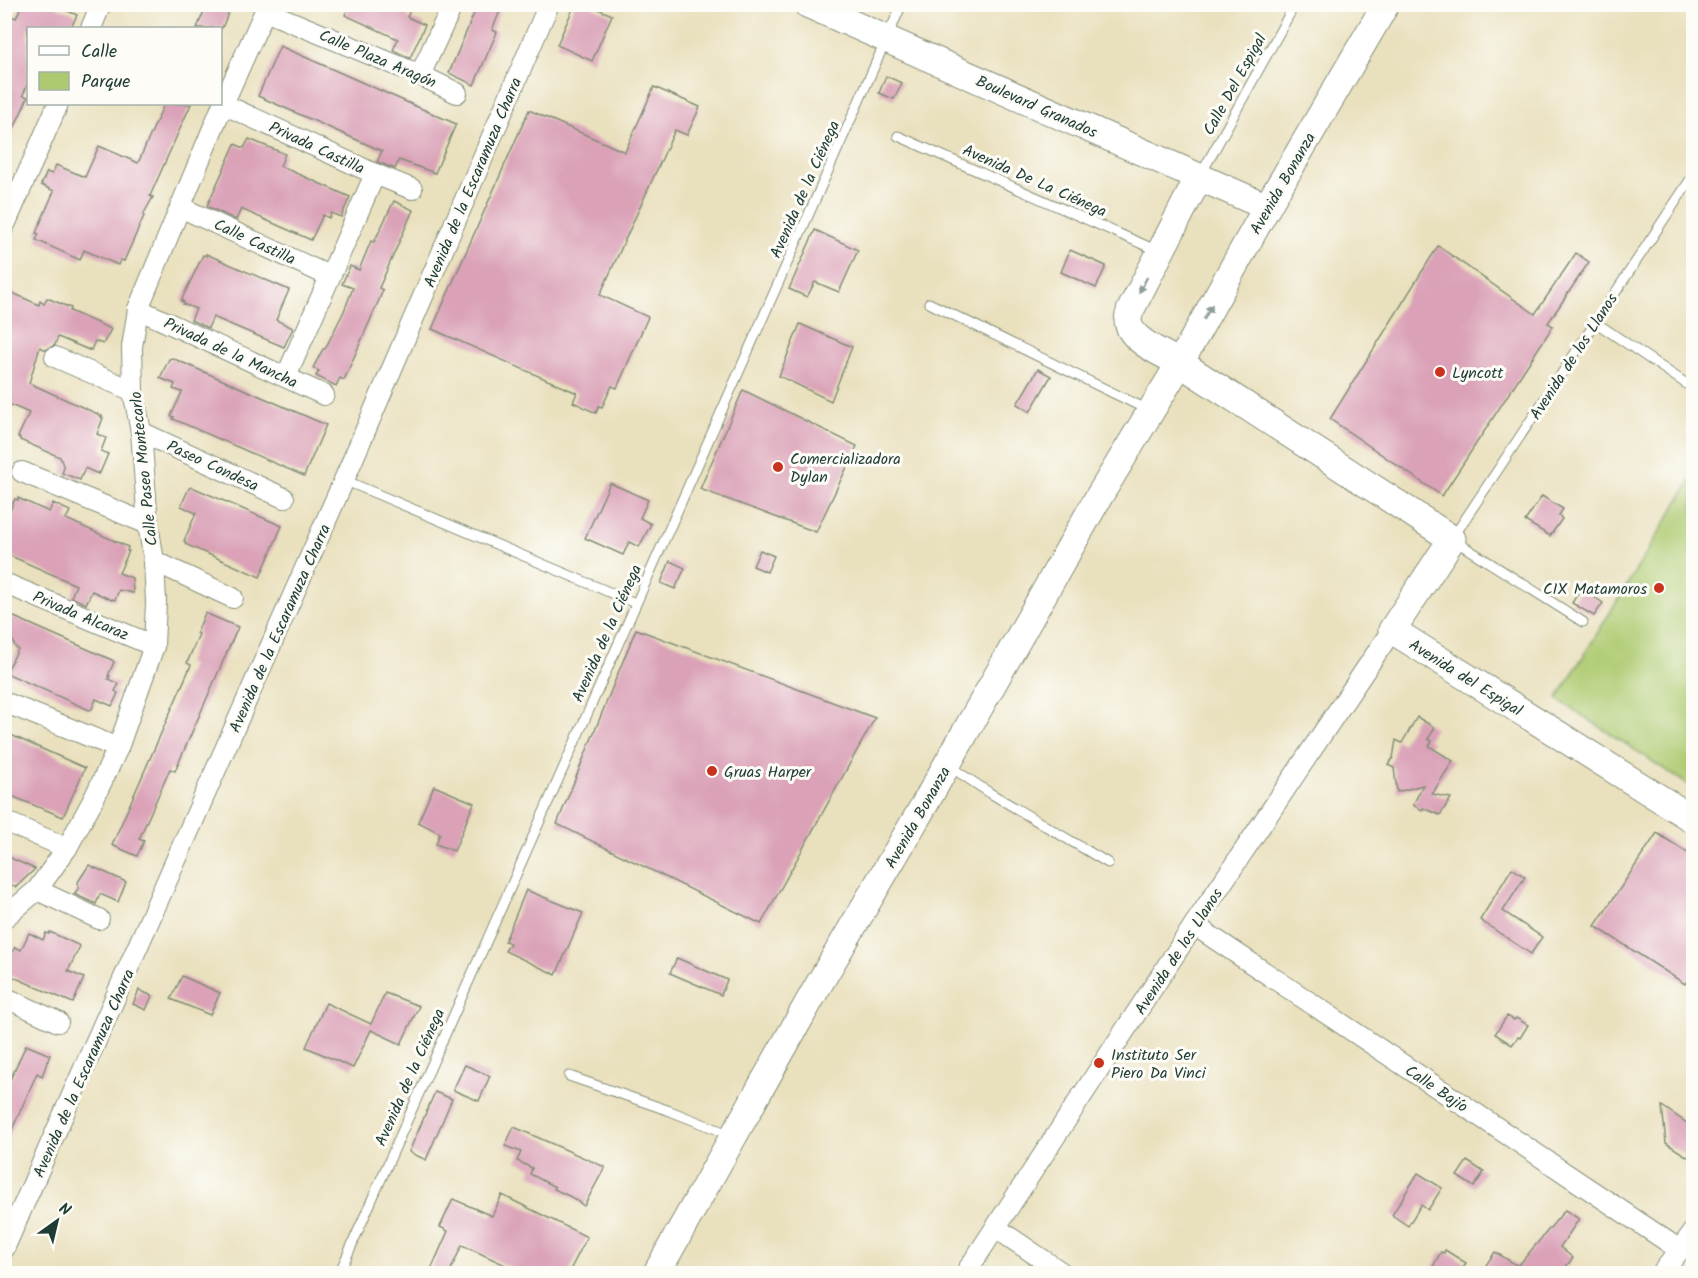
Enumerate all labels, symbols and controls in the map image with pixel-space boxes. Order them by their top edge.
street label: Calle Plaza Aragón [315,23,440,95]
legend [27,27,222,105]
street label: Calle Del Espigal [1197,29,1274,140]
text: Calle [81,38,117,67]
text: Parque [81,68,130,97]
street label: Boulevard Granados [972,69,1101,145]
street label: Avenida de la Escaramuza Charra [418,74,529,292]
street label: Privada Castilla [264,115,368,181]
street label: Avenida de la Ciénega [764,117,847,263]
street label: Avenida Bonanza [1244,128,1323,240]
street label: Avenida De La Ciénega [958,138,1111,224]
street label: Calle Castilla [209,212,299,272]
one-way arrow [1138,277,1148,294]
street label: Avenida de los Llanos [1524,288,1625,425]
one-way arrow [1203,303,1213,320]
street label: Privada de la Mancha [159,311,301,395]
place label: Lyncott [1452,361,1504,386]
marker: Lyncott [1433,365,1447,379]
street label: Calle Paseo Montecarlo [124,390,165,547]
street label: Paseo Condesa [162,434,262,499]
place label: Comercializadora Dylan [790,447,901,490]
marker: Comercializadora Dylan [771,460,785,474]
street label: Avenida de la Escaramuza Charra [223,520,338,737]
street label: Avenida de la Ciénega [566,561,649,707]
place label: CIX Matamoros [1543,577,1647,602]
marker: CIX Matamoros [1652,581,1666,595]
street label: Privada Alcaraz [29,585,132,648]
street label: Avenida del Espigal [1403,633,1527,723]
place label: Gruas Harper [724,760,813,785]
street label: Avenida Bonanza [879,762,958,874]
marker: Gruas Harper [705,764,719,778]
street label: Avenida de los Llanos [1129,883,1230,1020]
street label: Avenida de la Escaramuza Charra [27,965,142,1182]
street label: Avenida de la Ciénega [369,1005,452,1151]
place label: Instituto Ser Piero Da Vinci [1111,1043,1207,1086]
marker: Instituto Ser Piero Da Vinci [1092,1056,1106,1070]
street label: Calle Bajío [1400,1059,1473,1120]
north arrow [27,1191,87,1251]
text: N [53,1197,76,1223]

